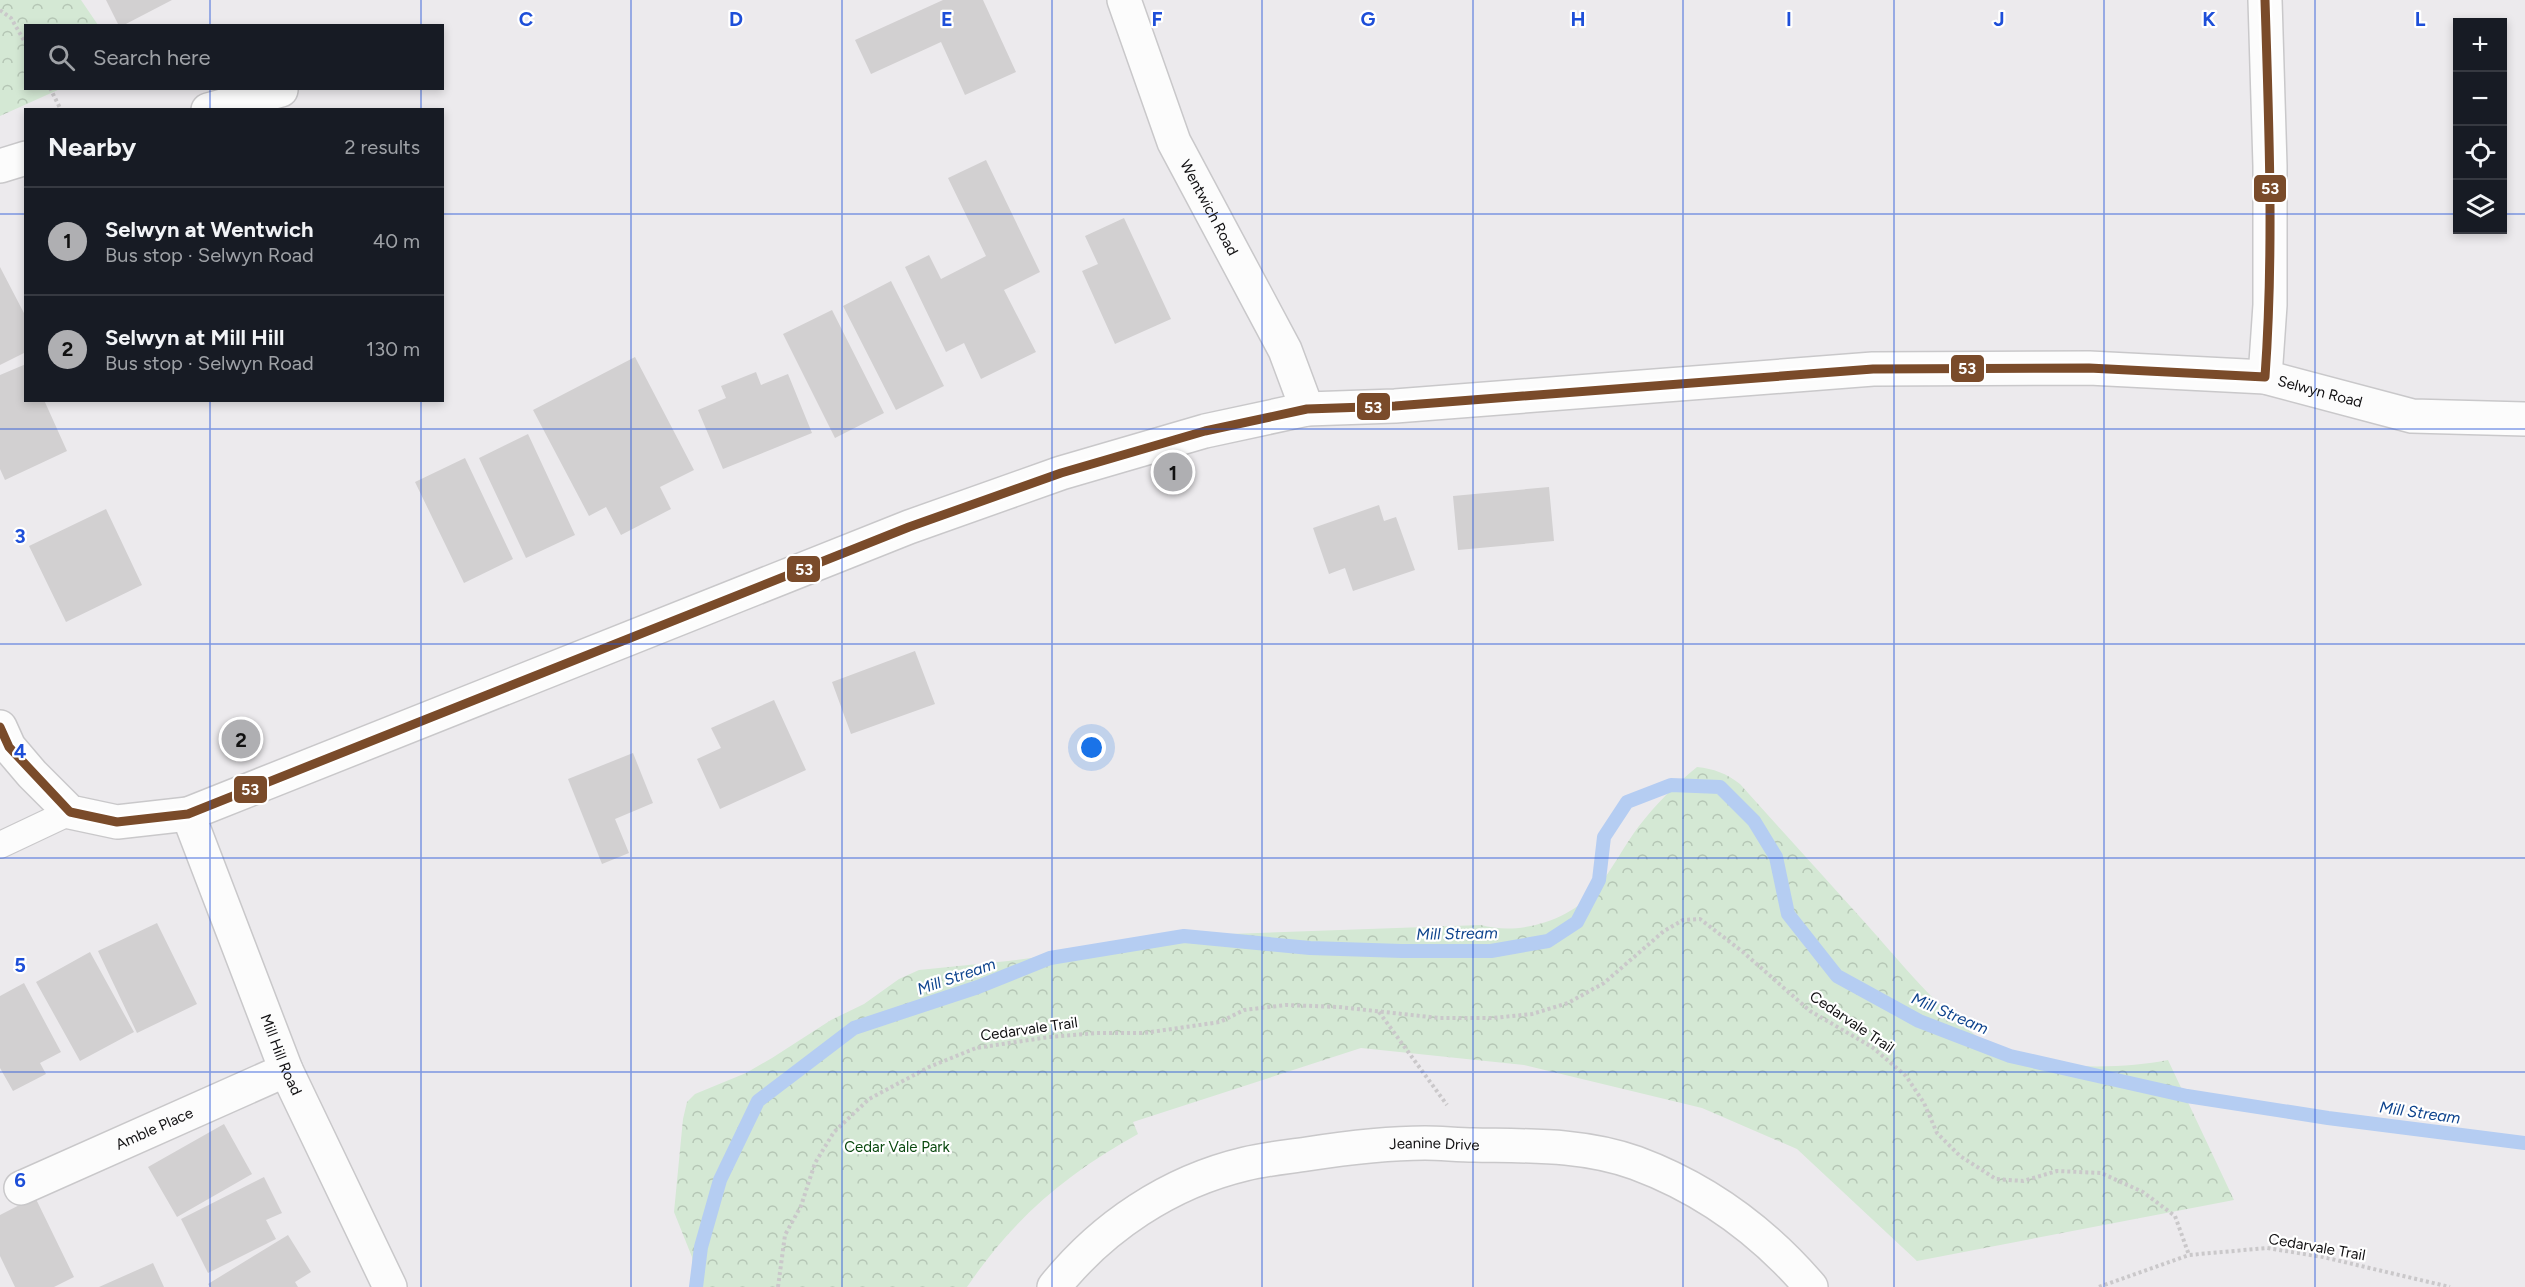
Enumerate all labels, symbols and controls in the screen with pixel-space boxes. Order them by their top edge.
text: C [519,7,533,31]
text: D [729,7,743,31]
text: E [941,7,953,31]
text: F [1151,7,1163,31]
text: G [1361,7,1376,31]
text: H [1571,7,1586,31]
text: I [1786,7,1792,31]
text: J [1993,7,2005,31]
text: K [2202,7,2216,31]
text: L [2415,7,2426,31]
map controls [2453,18,2507,234]
button: + [2453,18,2507,72]
search box [24,24,444,90]
icon: search [45,41,78,74]
text: Search here [93,44,211,71]
button: − [2453,72,2507,126]
button: locate [2453,126,2507,180]
text: Nearby [48,131,136,163]
text: 2 results [344,135,420,159]
street label: Wentwich Road [1176,157,1242,259]
line badge: 53 [2253,174,2287,203]
text: 53 [2261,179,2279,198]
button: layers [2453,180,2507,234]
text: Selwyn at Wentwich [105,216,314,243]
text: 1 [63,229,72,253]
text: 40 m [373,229,420,253]
text: Bus stop · Selwyn Road [105,243,314,267]
text: Selwyn at Mill Hill [105,324,284,351]
text: 2 [62,337,73,361]
text: 130 m [366,337,420,361]
text: Bus stop · Selwyn Road [105,351,314,375]
line badge: 53 [1950,354,1985,383]
text: 53 [1958,359,1976,378]
street label: Selwyn Road [2276,372,2364,411]
line badge: 53 [1356,392,1391,421]
text: 53 [1364,398,1382,417]
pin: 1 [1154,450,1192,494]
text: 3 [14,524,26,548]
line badge: 53 [786,555,821,583]
text: 53 [795,560,813,579]
pin: 2 [222,716,260,762]
your location [1077,733,1106,762]
text: 4 [14,739,27,763]
line badge: 53 [233,775,268,804]
text: 53 [241,780,259,799]
water label: Mill Stream [1416,923,1498,944]
text: 5 [14,953,26,977]
water label: Mill Stream [915,954,998,999]
street label: Cedarvale Trail [1806,987,1898,1057]
water label: Mill Stream [1909,989,1991,1038]
street label: Mill Hill Road [256,1011,306,1098]
street label: Cedarvale Trail [979,1013,1079,1045]
water label: Mill Stream [2378,1097,2462,1128]
street label: Amble Place [113,1104,196,1154]
street label: Jeanine Drive [1388,1134,1480,1154]
park label: Cedar Vale Park [844,1138,950,1156]
text: 6 [14,1168,26,1192]
street label: Cedarvale Trail [2267,1230,2367,1264]

